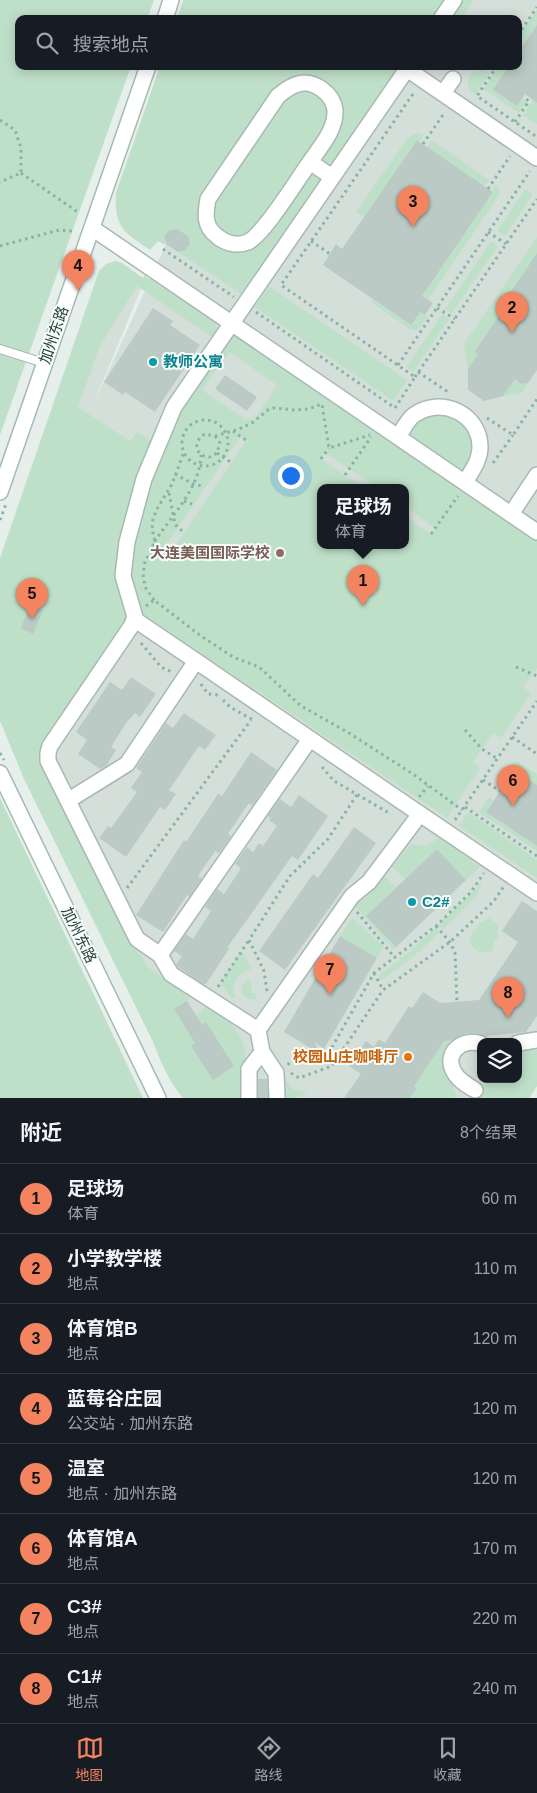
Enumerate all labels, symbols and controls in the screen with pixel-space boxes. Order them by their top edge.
search box [15,15,522,70]
icon: search [33,29,61,57]
text: 搜索地点 [73,34,149,55]
pin: 3 [397,186,429,227]
pin: 4 [62,250,94,291]
pin: 2 [496,292,528,333]
street label: 加州东路 [36,304,71,366]
place label: 教师公寓 [163,353,223,370]
marker: 教师公寓 [147,356,159,368]
your location [278,463,304,489]
popup [317,484,409,549]
text: 足球场 [334,496,392,517]
text: 体育 [334,523,367,540]
place label: 大连美国国际学校 [150,544,270,561]
marker: 大连美国国际学校 [274,547,286,559]
pin: 1 [347,565,379,606]
pin: 5 [16,578,48,619]
pin: 6 [497,765,529,806]
place label: C2# [422,893,450,910]
marker: C2# [406,896,418,908]
street label: 加州东路 [59,904,100,965]
pin: 7 [314,954,346,995]
pin: 8 [492,977,524,1018]
map controls [477,1038,522,1083]
button: layers [477,1038,522,1083]
place label: 校园山庄咖啡厅 [293,1048,398,1065]
marker: 校园山庄咖啡厅 [402,1051,414,1063]
text: 附近 [20,1121,62,1144]
text: 8个结果 [460,1124,517,1141]
text: 足球场 [67,1178,124,1199]
text: 1 [32,1190,40,1207]
text: 60 m [481,1190,517,1207]
text: 体育 [67,1205,99,1222]
text: 小学教学楼 [67,1248,162,1269]
text: 2 [32,1260,40,1277]
text: 110 m [474,1260,517,1277]
text: 地点 [67,1275,99,1292]
text: 体育馆B [67,1318,138,1339]
text: 3 [32,1330,40,1347]
text: 120 m [473,1330,517,1347]
text: 地点 [67,1345,99,1362]
text: 蓝莓谷庄园 [67,1388,162,1409]
text: 4 [32,1400,40,1417]
text: 120 m [473,1400,517,1417]
text: 公交站 · 加州东路 [67,1415,193,1432]
text: 温室 [67,1458,105,1479]
text: 5 [32,1470,40,1487]
text: 120 m [473,1470,517,1487]
text: 地点 · 加州东路 [67,1485,177,1502]
text: 体育馆A [67,1528,138,1549]
text: 6 [32,1540,40,1557]
text: 170 m [473,1540,517,1557]
text: 地点 [67,1555,99,1572]
text: C3# [67,1596,102,1617]
text: 7 [32,1610,40,1627]
text: 220 m [473,1610,517,1627]
text: 地点 [67,1623,99,1640]
text: C1# [67,1666,102,1687]
text: 8 [32,1680,40,1697]
text: 240 m [473,1680,517,1697]
text: 地点 [67,1693,99,1710]
tab: 地图 [76,1734,104,1784]
tab: 路线 [255,1734,283,1784]
tab: 收藏 [434,1734,462,1784]

